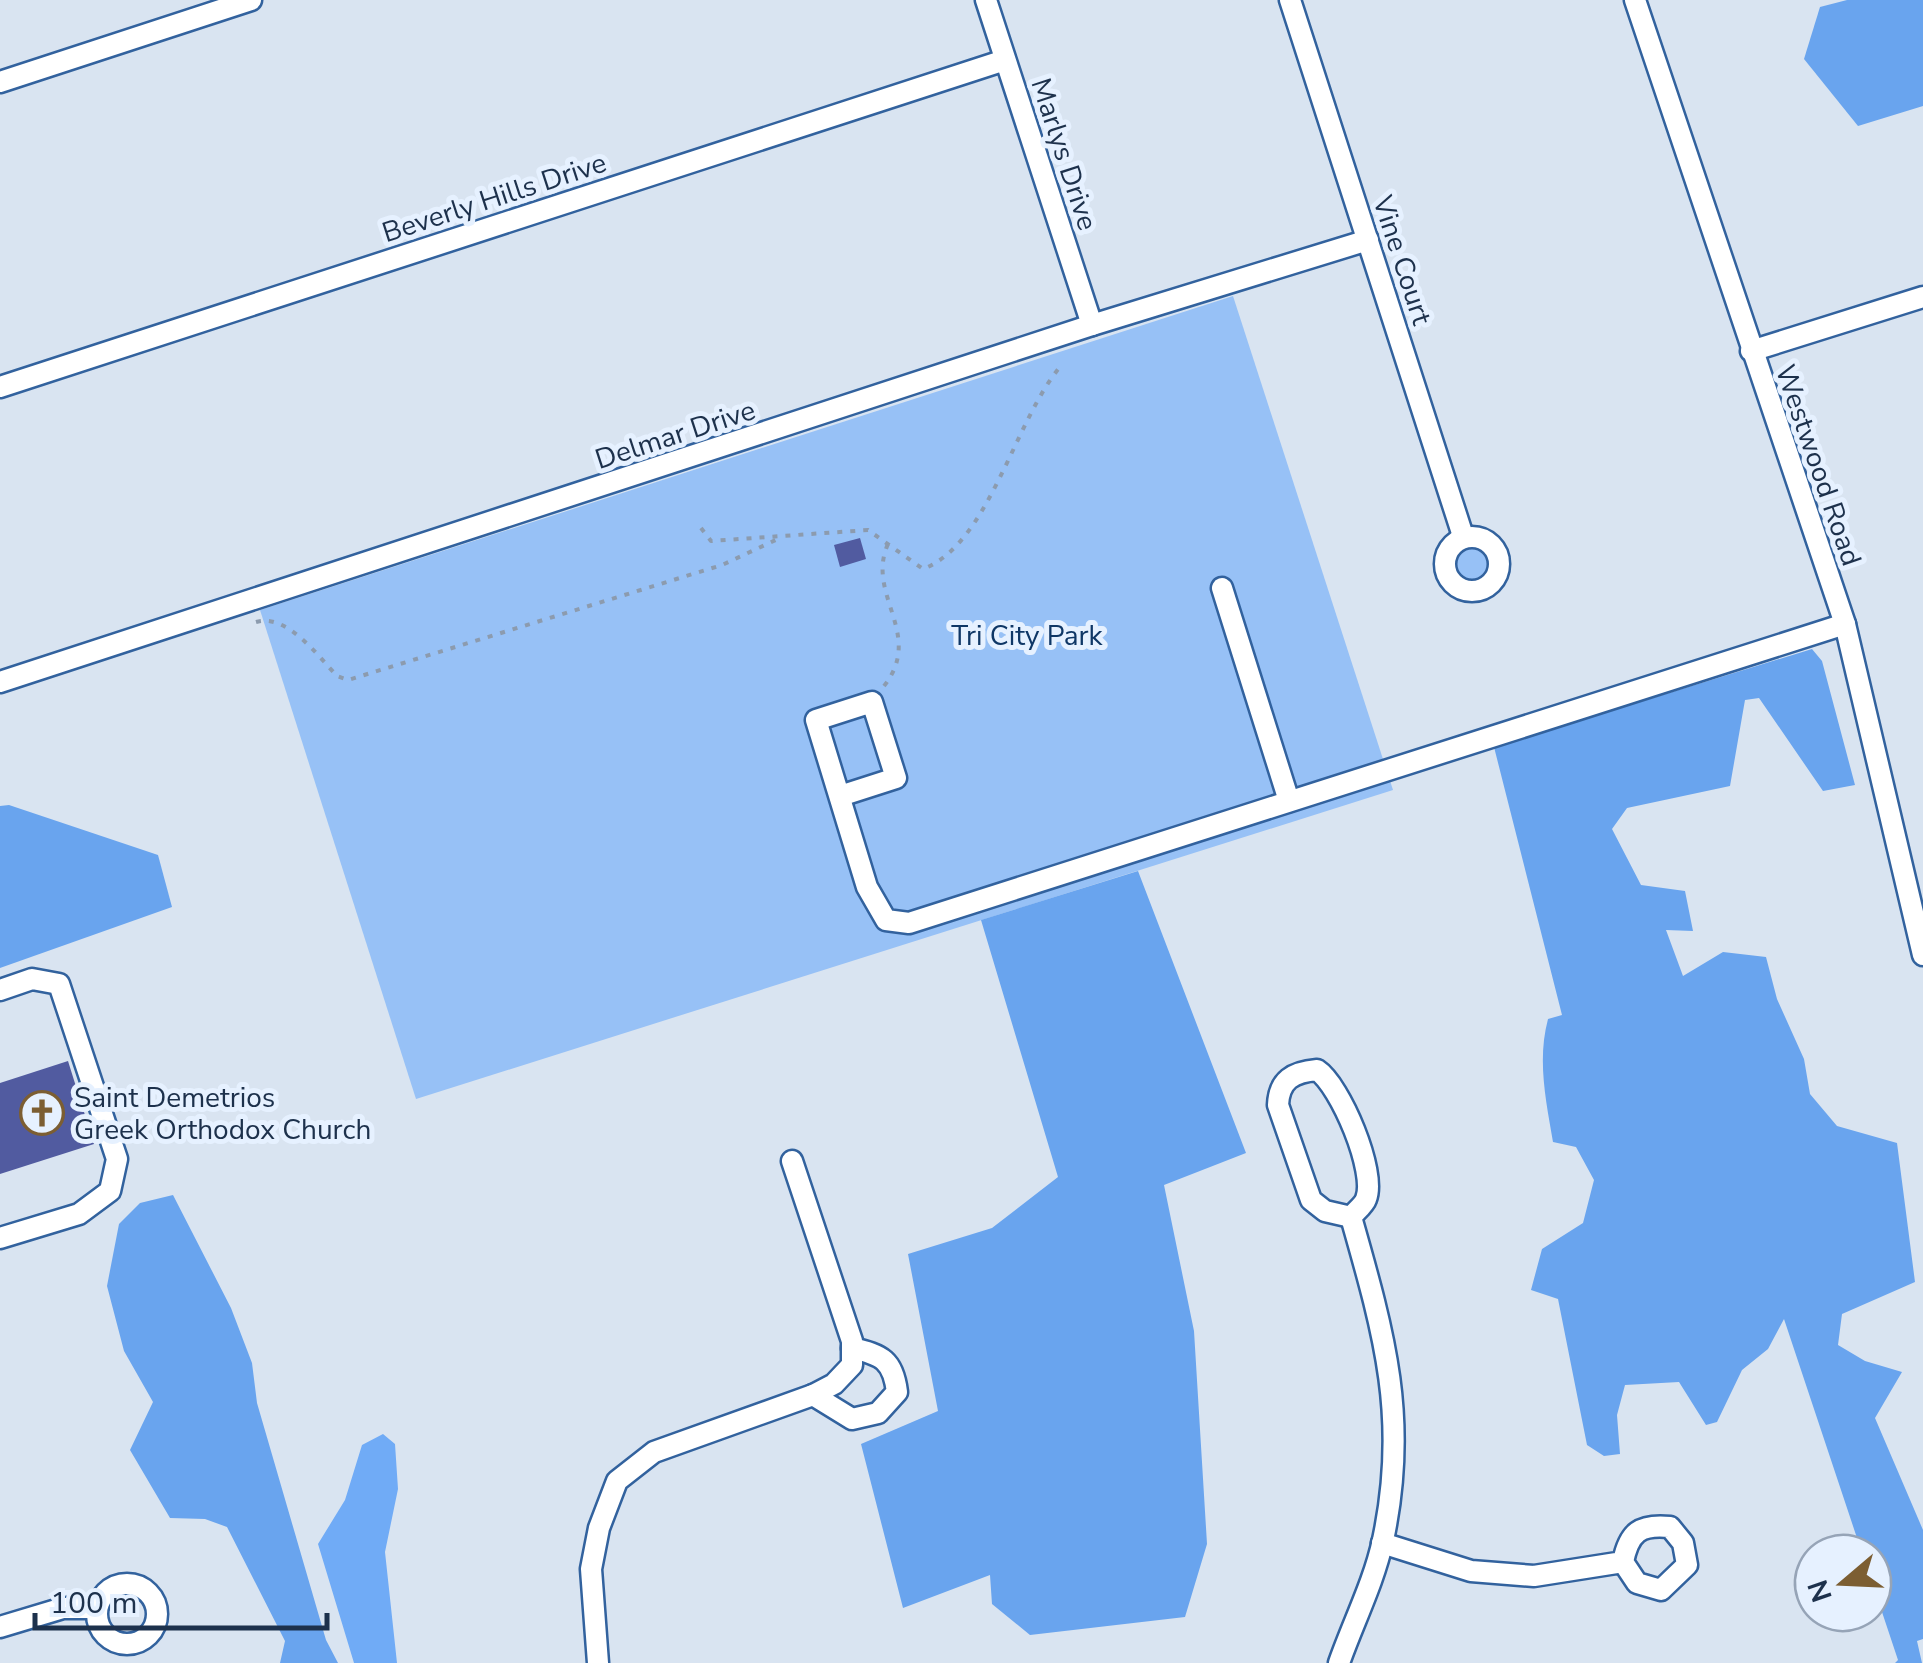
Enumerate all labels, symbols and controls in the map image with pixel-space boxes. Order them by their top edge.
street label: Marlys Drive [1022,73,1107,235]
street label: Beverly Hills Drive [377,144,611,252]
street label: Vine Court [1363,190,1441,330]
street label: Westwood Road [1766,360,1870,571]
street label: Delmar Drive [590,391,760,479]
park label: Tri City Park [951,617,1104,655]
place label: Saint Demetrios Greek Orthodox Church [74,1079,371,1149]
church icon: Saint Demetrios Greek Orthodox Church [19,1090,65,1136]
north arrow [1793,1533,1893,1633]
scale bar [35,1568,328,1630]
text: N [1799,1575,1842,1607]
text: 100 m [50,1583,137,1624]

